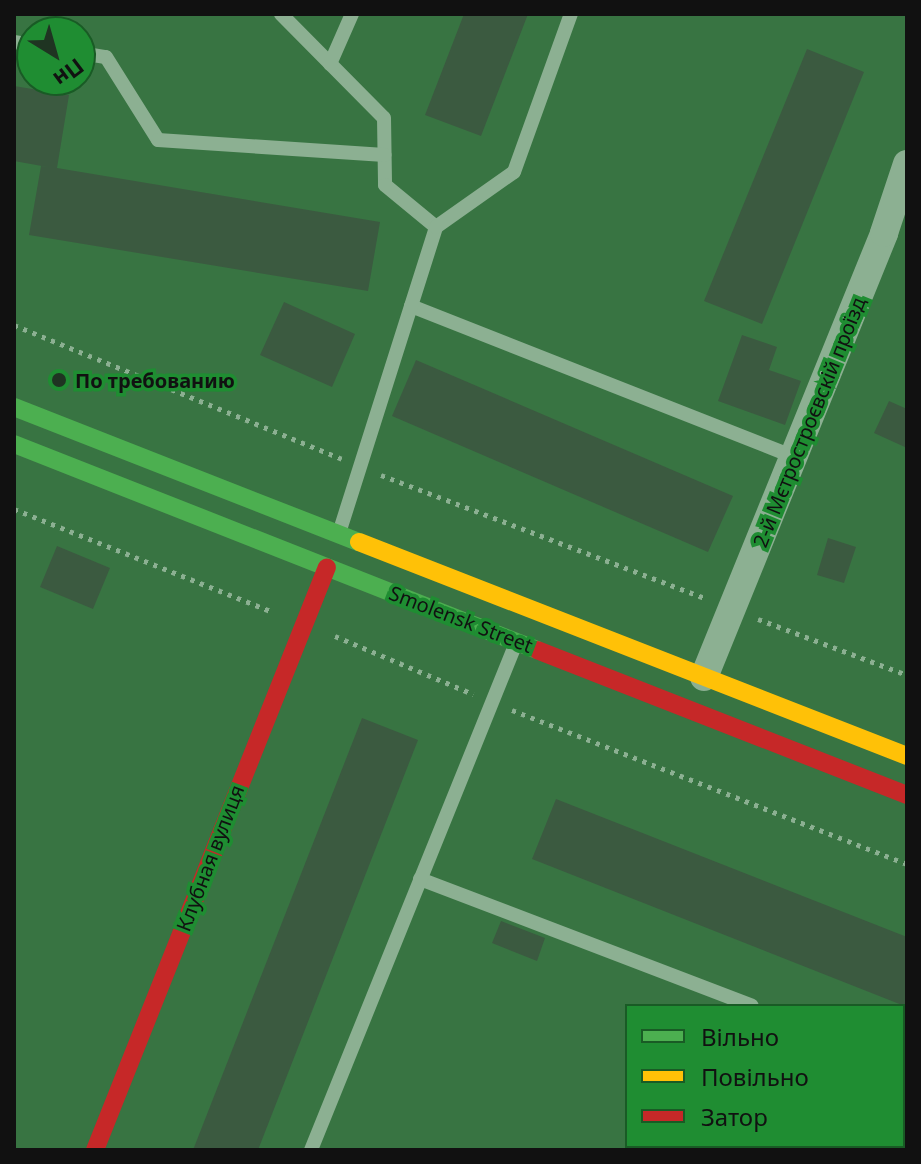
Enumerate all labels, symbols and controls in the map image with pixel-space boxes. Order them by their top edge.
north arrow [16,16,96,96]
text: Пн [48,52,91,95]
street label: 2-й Мєтростроєвскій проїзд [748,293,870,551]
place label: По требованию [75,368,235,392]
marker: По требованию [50,371,68,389]
street label: Smolensk Street [386,581,536,657]
street label: Клубная вулиця [171,781,249,935]
legend [625,1004,905,1148]
text: Вільно [701,1020,779,1053]
text: Повільно [701,1060,809,1093]
text: Затор [701,1100,768,1133]

